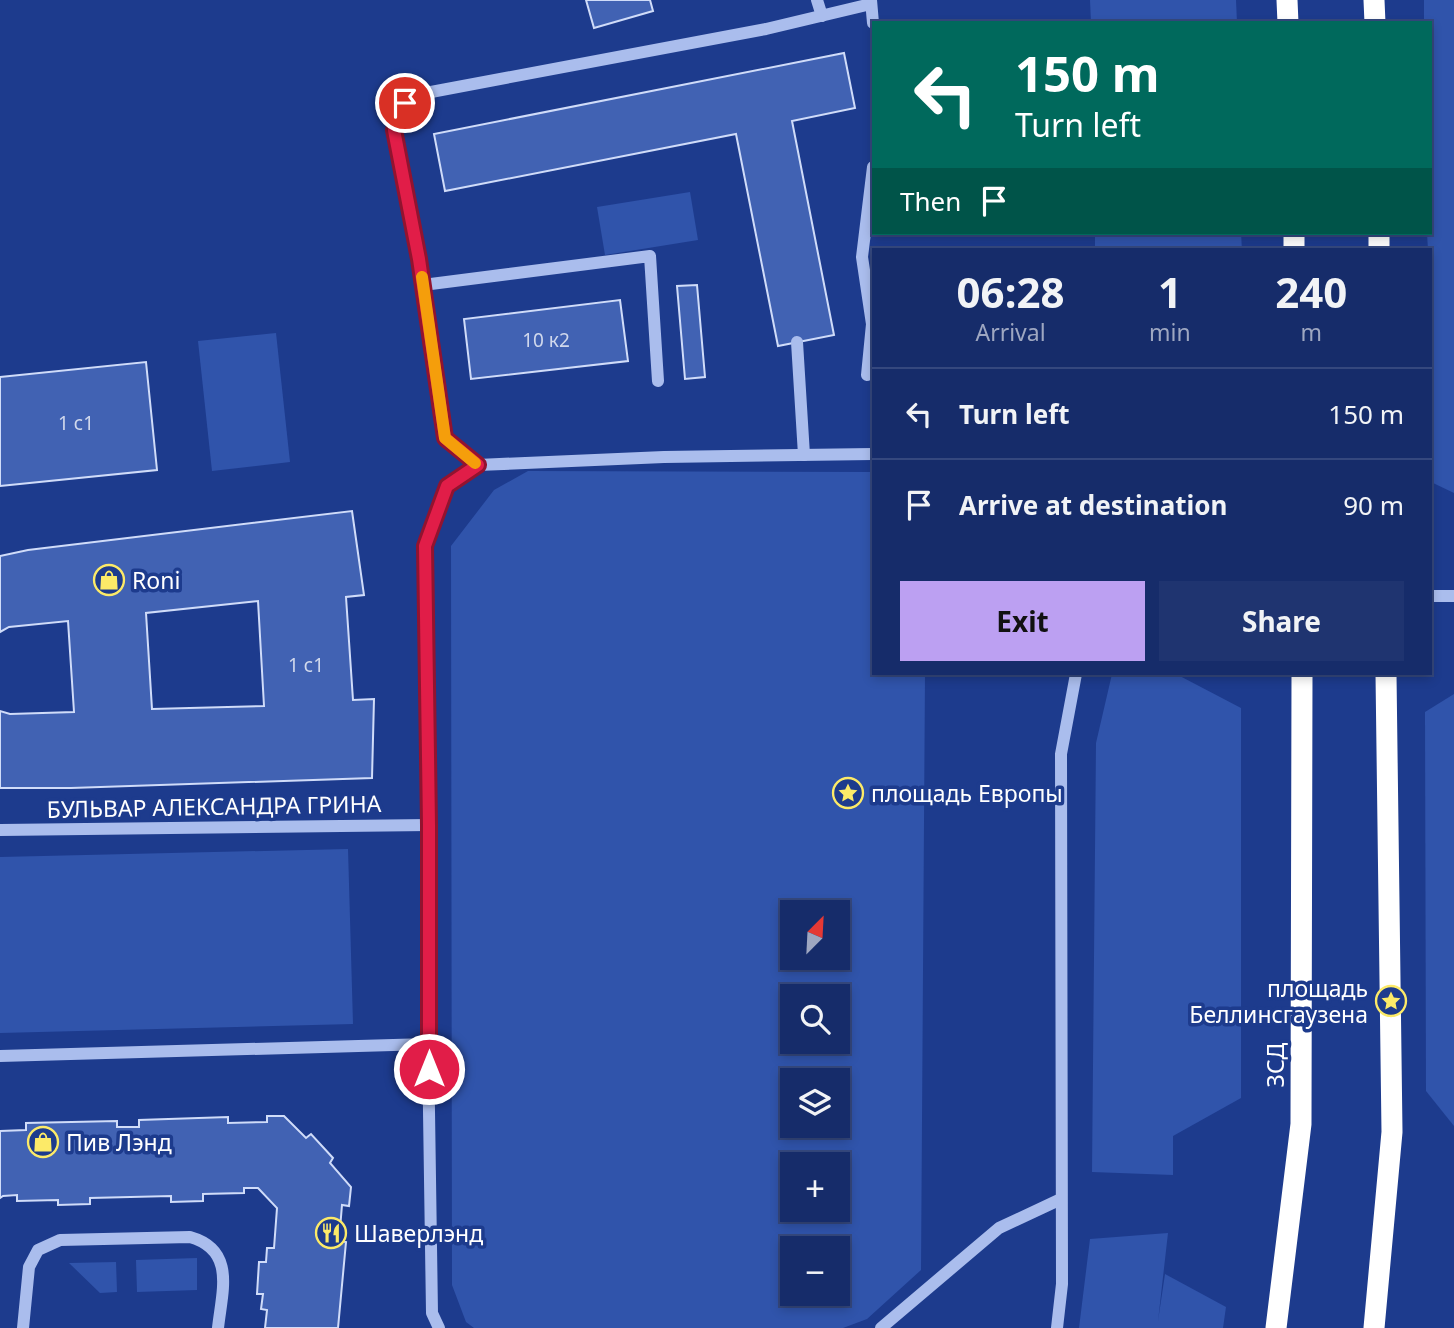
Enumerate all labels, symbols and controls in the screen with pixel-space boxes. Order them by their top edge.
text: 150 m [1015,40,1160,106]
icon: left [900,49,991,140]
pin [375,73,435,133]
icon: arrive [386,84,424,122]
text: Turn left [1015,103,1141,146]
icon: arrive [975,182,1013,220]
text: Then [900,183,961,219]
text: 06:28 [957,263,1064,320]
text: 1 [1158,263,1182,320]
text: 240 [1275,263,1347,320]
text: Arrival [975,316,1046,348]
text: min [1149,316,1191,348]
text: m [1301,316,1322,348]
house number: 10 к2 [522,327,570,353]
icon: left [900,395,938,433]
text: Turn left [959,396,1070,432]
text: 150 m [1328,396,1404,432]
house number: 1 с1 [58,410,94,436]
icon: arrive [900,486,938,524]
text: Arrive at destination [959,487,1228,523]
text: 90 m [1343,487,1404,523]
shop icon: Roni [92,563,126,597]
place label: Roni [132,564,180,596]
button: Exit [900,581,1145,661]
button: Share [1159,581,1404,661]
house number: 1 с1 [288,652,324,678]
place icon: площадь Европы [831,776,865,810]
place label: площадь Европы [871,777,1063,809]
street label: БУЛЬВАР АЛЕКСАНДРА ГРИНА [46,787,382,825]
north arrow [780,900,850,970]
map controls [780,900,850,1306]
place label: площадь Беллинсгаузена [1189,972,1368,1030]
button: search [780,984,850,1054]
place icon: площадь Беллинсгаузена [1374,984,1408,1018]
position arrow [392,1032,466,1106]
street label: ЗСД [1259,1042,1291,1087]
button: layers [780,1068,850,1138]
shop icon: Пив Лэнд [26,1125,60,1159]
place label: Пив Лэнд [66,1126,172,1158]
button: + [780,1152,850,1222]
restaurant icon: Шаверлэнд [314,1216,348,1250]
place label: Шаверлэнд [354,1217,483,1249]
button: − [780,1236,850,1306]

